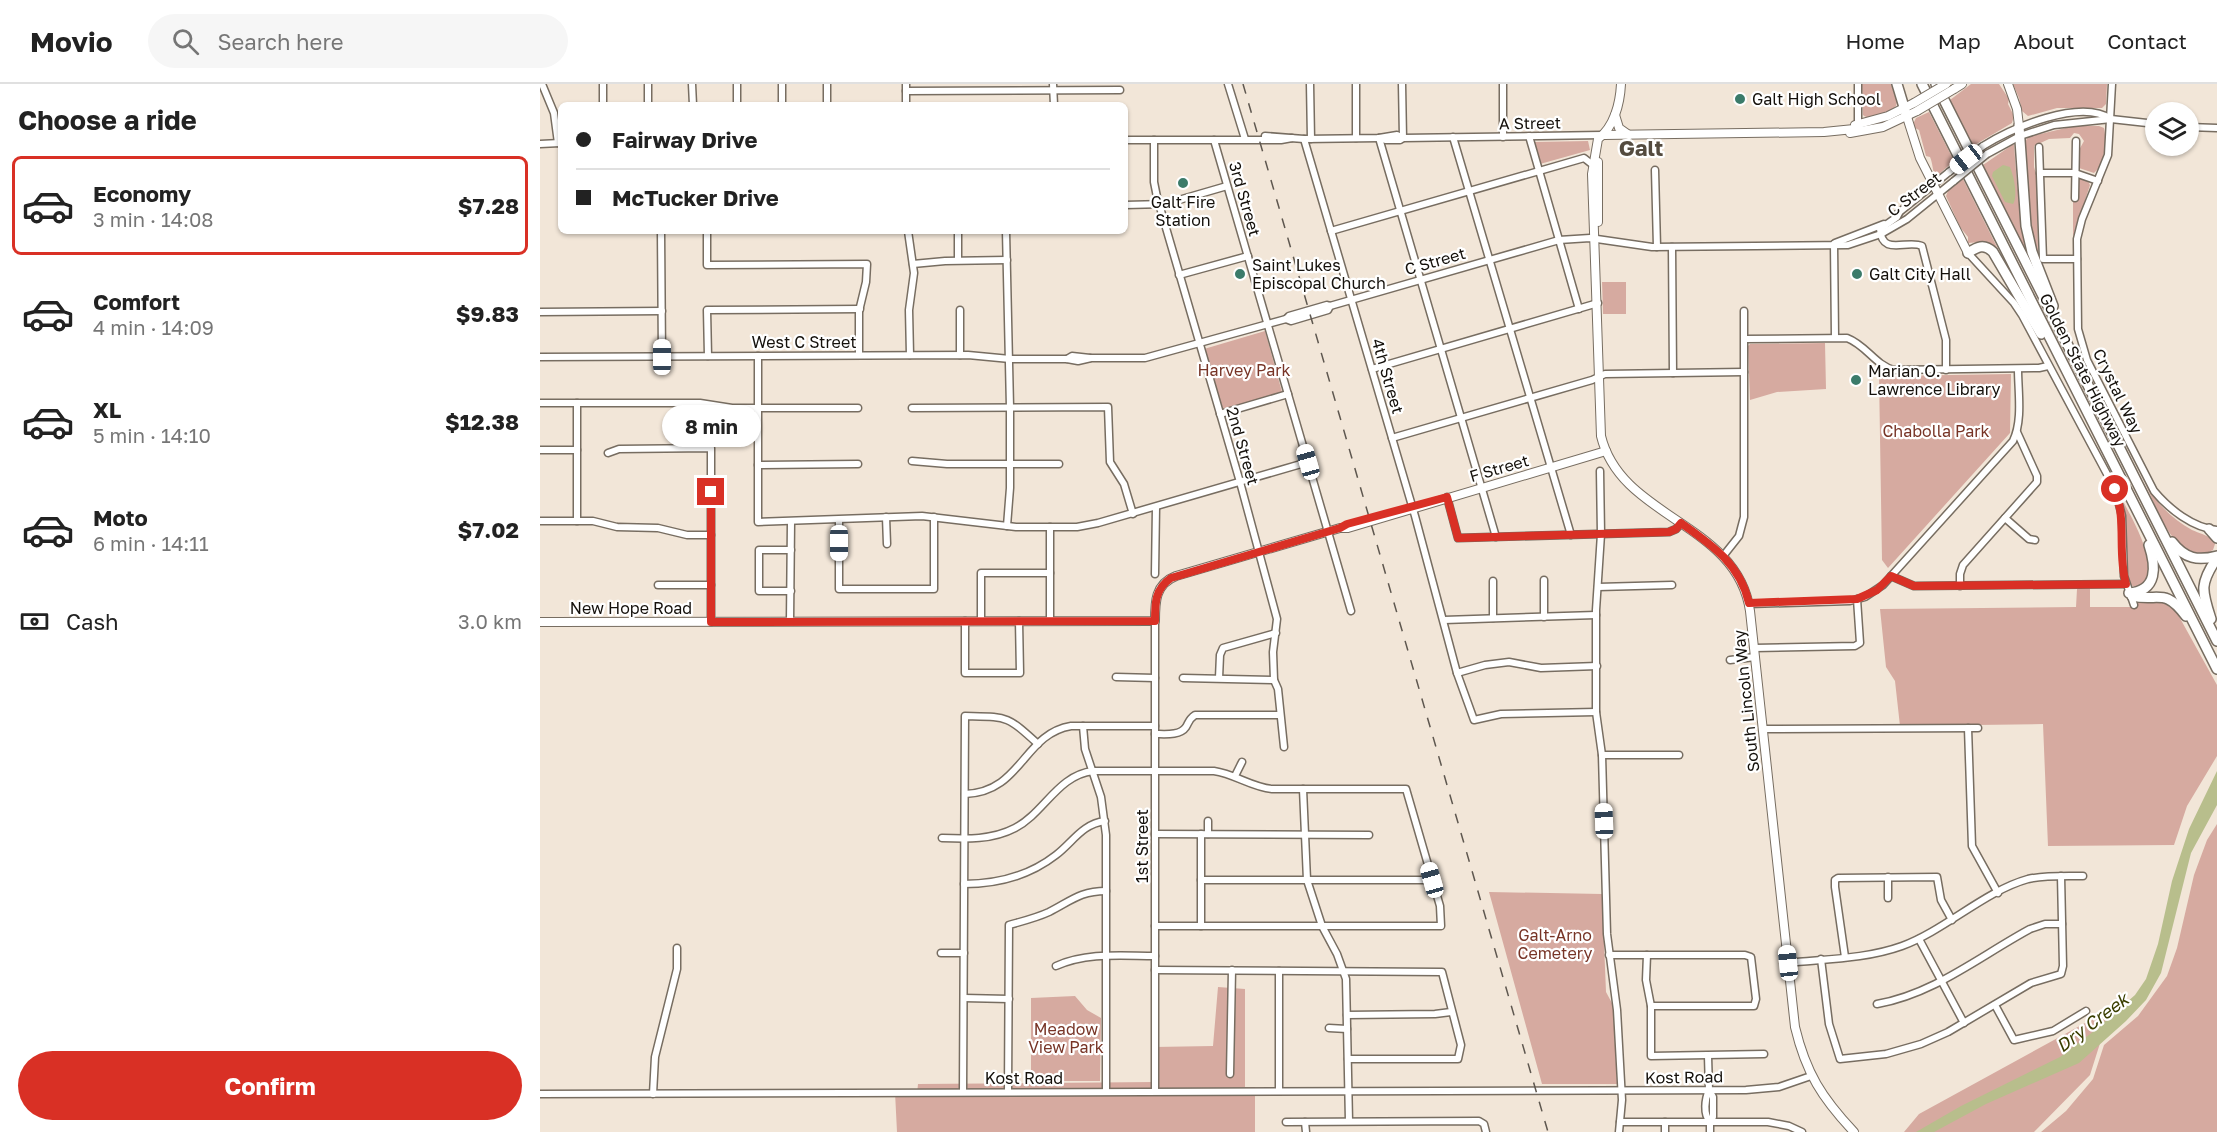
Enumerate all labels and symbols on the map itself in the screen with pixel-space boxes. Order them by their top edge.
place label: Galt High School [1752,89,1881,109]
marker: Galt High School [1733,92,1747,106]
street label: A Street [1499,112,1561,134]
district label: Galt [1619,134,1664,161]
car [1946,141,1986,177]
street label: 3rd Street [1225,159,1265,239]
street label: C Street [1883,167,1945,221]
marker: Galt Fire Station [1176,176,1190,190]
place label: Galt Fire Station [1151,192,1215,230]
street label: C Street [1402,243,1468,279]
place label: Saint Lukes Episcopal Church [1252,255,1386,293]
place label: Galt City Hall [1869,264,1971,284]
marker: Saint Lukes Episcopal Church [1233,267,1247,281]
marker: Galt City Hall [1850,267,1864,281]
street label: Golden State Highway [2036,290,2131,450]
street label: West C Street [751,332,857,352]
street label: 4th Street [1368,336,1408,416]
car [653,339,671,375]
street label: Crystal Way [2089,345,2147,437]
park label: Harvey Park [1197,360,1291,380]
place label: Marian O. Lawrence Library [1868,361,2000,399]
marker: Marian O. Lawrence Library [1849,373,1863,387]
callout: 8 min [662,405,760,447]
street label: 2nd Street [1222,405,1264,487]
park label: Chabolla Park [1882,421,1990,441]
car [1294,442,1322,482]
street label: F Street [1467,450,1531,486]
route start [2101,475,2128,502]
route end [697,478,724,505]
car [830,525,848,561]
street label: New Hope Road [570,598,692,618]
street label: South Lincoln Way [1729,629,1763,773]
car [1594,803,1614,839]
street label: 1st Street [1132,809,1152,883]
car [1418,860,1446,900]
park label: Galt-Arno Cemetery [1518,925,1593,963]
car [1777,944,1799,982]
water label: Dry Creek [2051,987,2134,1056]
park label: Meadow View Park [1028,1019,1104,1057]
street label: Kost Road [1645,1066,1723,1088]
street label: Kost Road [985,1068,1063,1088]

